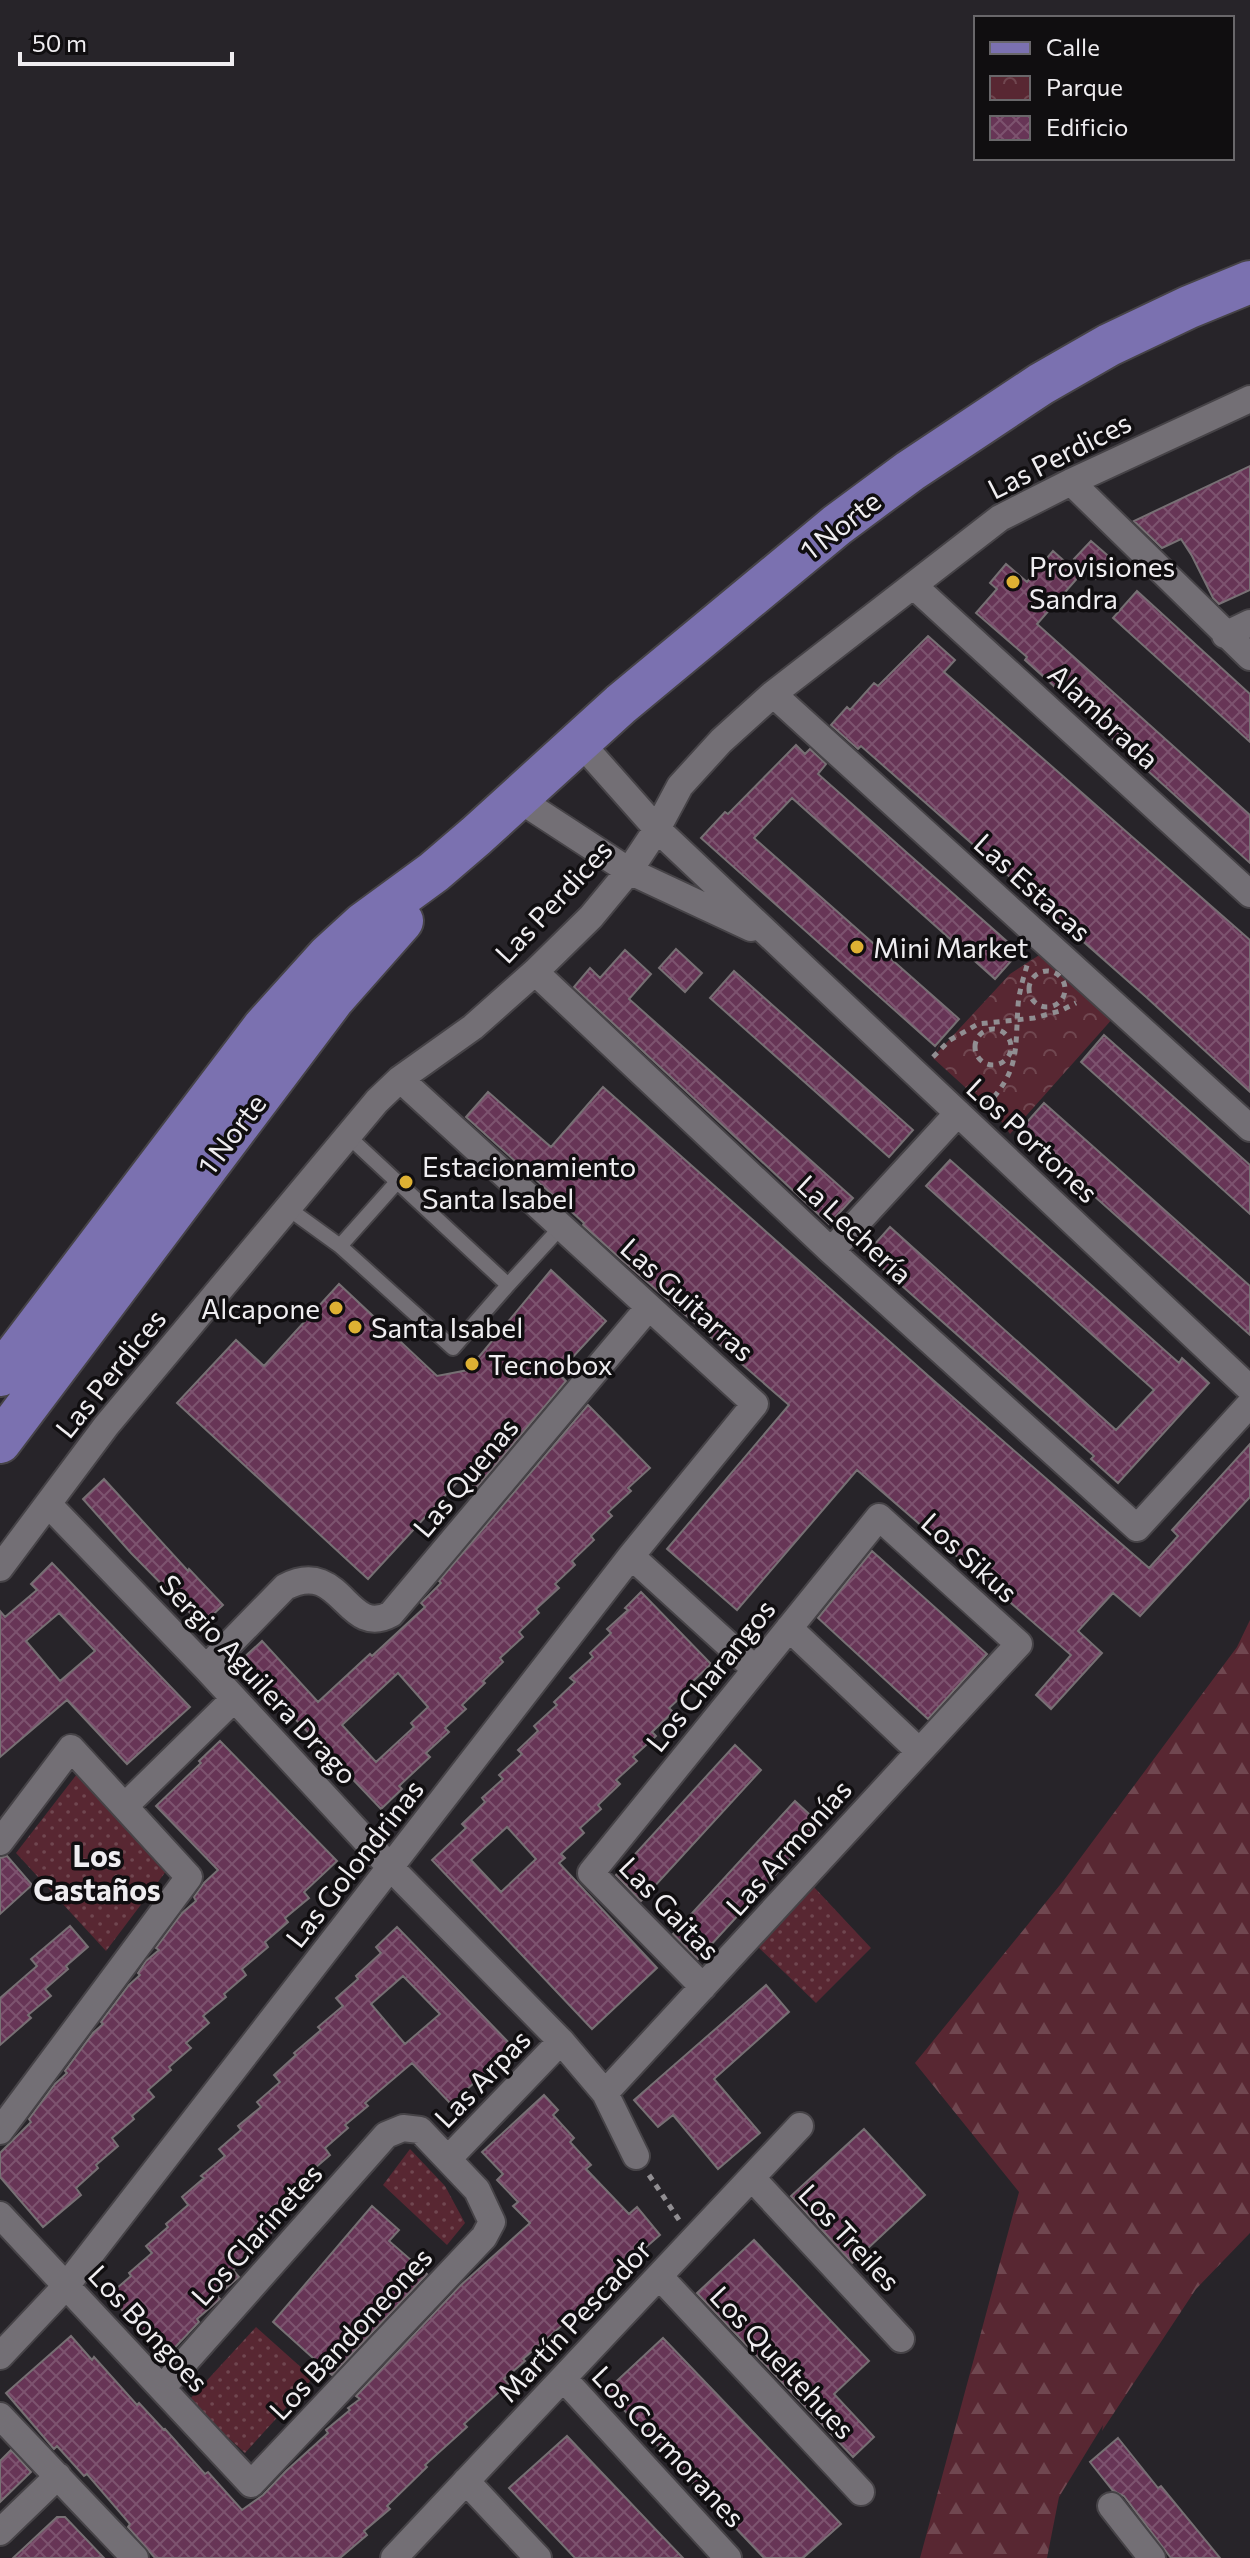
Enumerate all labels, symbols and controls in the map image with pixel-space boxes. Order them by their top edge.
scale bar [20,16,232,66]
legend [974,16,1234,160]
text: 50 m [32,28,87,57]
text: Calle [1046,32,1100,61]
text: Parque [1046,72,1123,101]
text: Edificio [1046,112,1128,141]
street label: Las Perdices [982,404,1136,506]
street label: 1 Norte [793,483,887,567]
place label: Provisiones Sandra [1029,549,1175,615]
marker: Provisiones Sandra [1004,573,1022,591]
street label: Alambrada [1042,656,1166,776]
street label: Las Estacas [968,826,1098,948]
street label: Las Perdices [487,832,619,970]
place label: Mini Market [873,930,1029,964]
marker: Mini Market [848,938,866,956]
street label: Los Portones [960,1071,1106,1209]
street label: 1 Norte [190,1087,272,1181]
place label: Estacionamiento Santa Isabel [422,1149,636,1215]
street label: La Lechería [791,1167,919,1291]
marker: Estacionamiento Santa Isabel [397,1173,415,1191]
street label: Las Guitarras [614,1230,762,1368]
place label: Alcapone [201,1291,320,1325]
marker: Alcapone [327,1299,345,1317]
street label: Las Perdices [48,1302,172,1444]
place label: Santa Isabel [371,1310,523,1344]
marker: Santa Isabel [346,1318,364,1336]
place label: Tecnobox [488,1347,613,1381]
marker: Tecnobox [463,1355,481,1373]
street label: Las Quenas [405,1410,525,1544]
street label: Los Sikus [915,1505,1025,1609]
street label: Sergio Aguilera Drago [153,1567,365,1791]
street label: Los Charangos [638,1592,782,1758]
street label: Las Golondrinas [278,1772,430,1954]
street label: Las Armonías [718,1772,858,1922]
district label: Los Castaños [33,1836,161,1907]
street label: Las Gaitas [613,1849,727,1967]
street label: Las Arpas [427,2022,537,2134]
street label: Los Clarinetes [183,2156,329,2312]
street label: Los Treiles [792,2177,908,2297]
street label: Martín Pescador [490,2232,658,2408]
street label: Los Bandoneones [261,2240,439,2426]
street label: Los Bongoes [82,2258,216,2398]
street label: Los Queltehues [704,2279,862,2445]
street label: Los Cormoranes [586,2358,752,2534]

